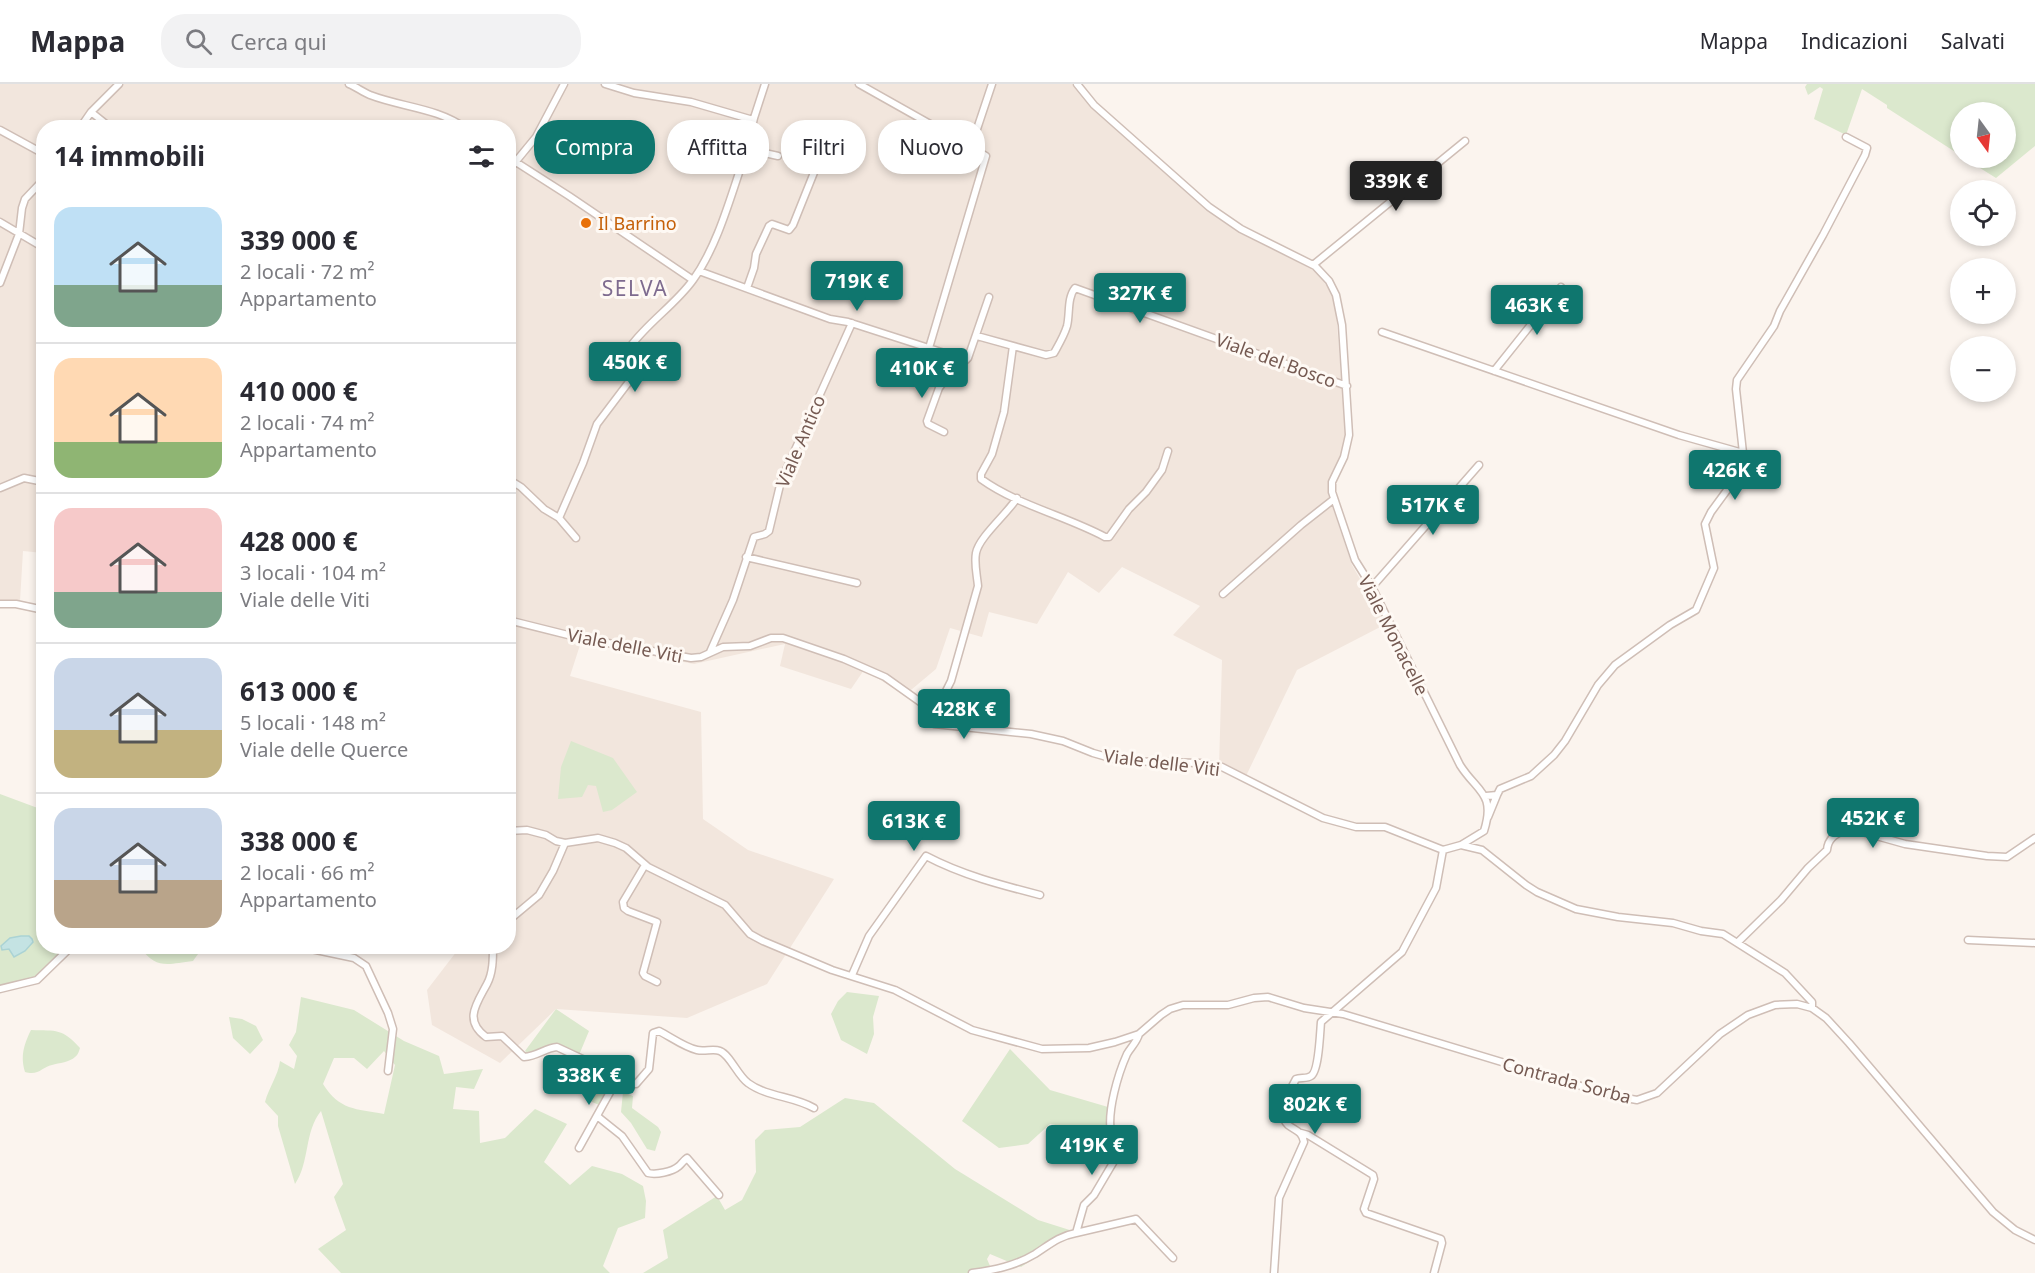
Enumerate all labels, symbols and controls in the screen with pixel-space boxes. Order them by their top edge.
search box [161,14,581,68]
text: Mappa [30,22,125,60]
icon: search [182,25,215,58]
text: Cerca qui [230,26,327,56]
text: Mappa [1700,27,1768,55]
text: Indicazioni [1801,27,1908,55]
text: Salvati [1941,27,2005,55]
north arrow [1950,102,2016,168]
map controls [1950,102,2016,402]
chip: Compra [534,120,655,174]
chip: Affitta [667,120,769,174]
chip: Filtri [781,120,866,174]
chip: Nuovo [878,120,985,174]
text: 14 immobili [54,138,205,174]
icon: filters [465,140,498,173]
pin: 339K € [1347,161,1445,212]
text: 339K € [1364,167,1428,194]
button: locate [1950,180,2016,246]
place label: Il Barrino [598,211,677,235]
marker: Il Barrino [579,216,593,230]
text: 339 000 € [240,222,358,258]
icon: home [102,231,174,303]
text: 2 locali · 72 m² [240,258,375,285]
button: + [1950,258,2016,324]
pin: 719K € [808,261,906,312]
text: 719K € [825,267,889,294]
pin: 327K € [1091,273,1189,324]
district label: SELVA [602,274,668,302]
text: 327K € [1108,279,1172,306]
text: Appartamento [240,285,377,312]
pin: 463K € [1488,285,1586,336]
text: 463K € [1505,291,1569,318]
street label: Viale del Bosco [1213,327,1339,393]
button: − [1950,336,2016,402]
pin: 450K € [586,342,684,393]
text: 450K € [603,348,667,375]
pin: 410K € [873,348,971,399]
text: 410K € [890,354,954,381]
text: 410 000 € [240,373,358,409]
icon: home [102,382,174,454]
street label: Viale Antico [770,391,830,491]
text: 2 locali · 74 m² [240,409,375,436]
text: Appartamento [240,436,377,463]
pin: 426K € [1686,450,1784,501]
text: 426K € [1703,456,1767,483]
pin: 517K € [1384,485,1482,536]
text: 517K € [1401,491,1465,518]
text: 428 000 € [240,523,358,559]
icon: home [102,532,174,604]
text: 3 locali · 104 m² [240,559,386,586]
street label: Viale Monacelle [1353,571,1435,699]
text: Viale delle Viti [240,586,370,613]
street label: Viale delle Viti [565,622,685,668]
text: 613 000 € [240,673,358,709]
icon: home [102,682,174,754]
pin: 428K € [915,689,1013,740]
text: 428K € [932,695,996,722]
text: 5 locali · 148 m² [240,709,386,736]
text: Viale delle Querce [240,736,408,763]
street label: Viale delle Viti [1102,743,1222,781]
pin: 452K € [1824,798,1922,849]
pin: 613K € [865,801,963,852]
text: 452K € [1841,804,1905,831]
text: 613K € [882,807,946,834]
text: 338 000 € [240,823,358,859]
icon: home [102,832,174,904]
text: 2 locali · 66 m² [240,859,375,886]
text: Appartamento [240,886,377,913]
street label: Contrada Sorba [1500,1051,1634,1109]
pin: 338K € [540,1055,638,1106]
text: 338K € [557,1061,621,1088]
pin: 802K € [1266,1084,1364,1135]
text: 802K € [1283,1090,1347,1117]
pin: 419K € [1043,1125,1141,1176]
text: 419K € [1060,1131,1124,1158]

